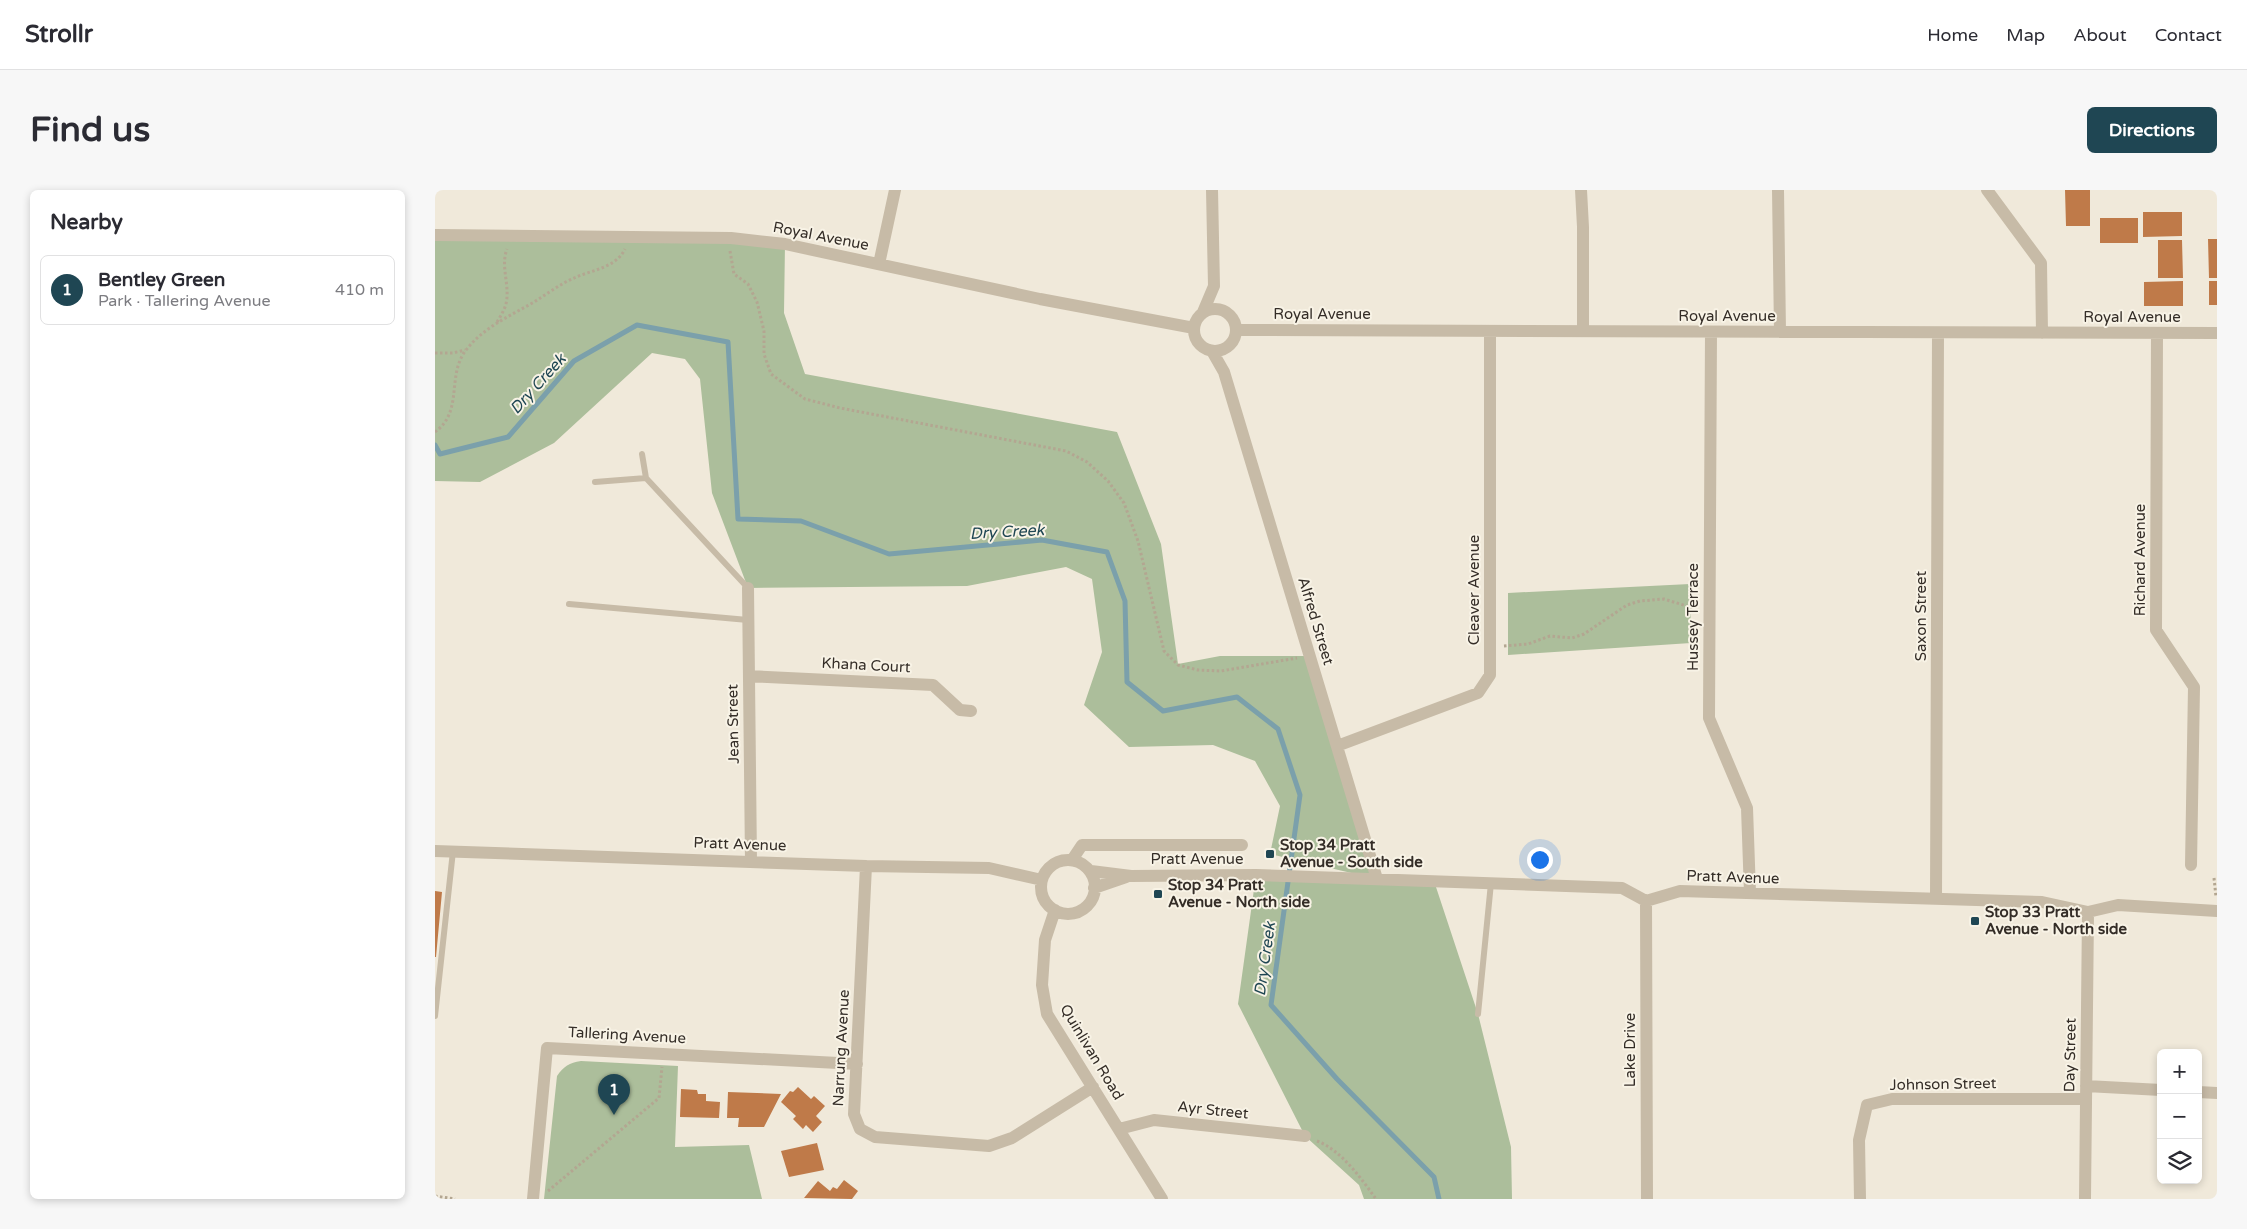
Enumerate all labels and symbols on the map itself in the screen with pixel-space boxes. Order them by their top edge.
street label: Royal Avenue [771,218,871,254]
street label: Royal Avenue [1273,305,1371,323]
street label: Royal Avenue [1678,307,1776,325]
street label: Royal Avenue [2083,308,2181,326]
water label: Dry Creek [506,349,571,418]
street label: Richard Avenue [2131,504,2149,616]
water label: Dry Creek [969,520,1046,544]
street label: Cleaver Avenue [1465,535,1483,645]
street label: Hussey Terrace [1684,563,1702,671]
street label: Saxon Street [1912,570,1930,661]
street label: Alfred Street [1294,575,1338,667]
street label: Khana Court [821,654,911,676]
street label: Jean Street [723,684,743,764]
street label: Pratt Avenue [693,833,787,855]
place label: Stop 34 Pratt Avenue - South side [1280,836,1423,871]
your location [1527,847,1553,873]
marker: Stop 34 Pratt Avenue - South side [1264,848,1276,860]
street label: Pratt Avenue [1150,850,1244,868]
street label: Pratt Avenue [1686,866,1780,888]
place label: Stop 34 Pratt Avenue - North side [1168,876,1310,911]
marker: Stop 34 Pratt Avenue - North side [1152,888,1164,900]
place label: Stop 33 Pratt Avenue - North side [1985,903,2127,938]
marker: Stop 33 Pratt Avenue - North side [1969,915,1981,927]
water label: Dry Creek [1250,919,1280,997]
street label: Narrung Avenue [829,989,853,1107]
street label: Quinlivan Road [1056,1001,1128,1103]
street label: Lake Drive [1621,1013,1639,1087]
street label: Day Street [2060,1017,2080,1092]
street label: Tallering Avenue [568,1023,686,1047]
pin: 1 [598,1074,630,1115]
street label: Johnson Street [1890,1074,1997,1094]
street label: Ayr Street [1177,1097,1250,1123]

